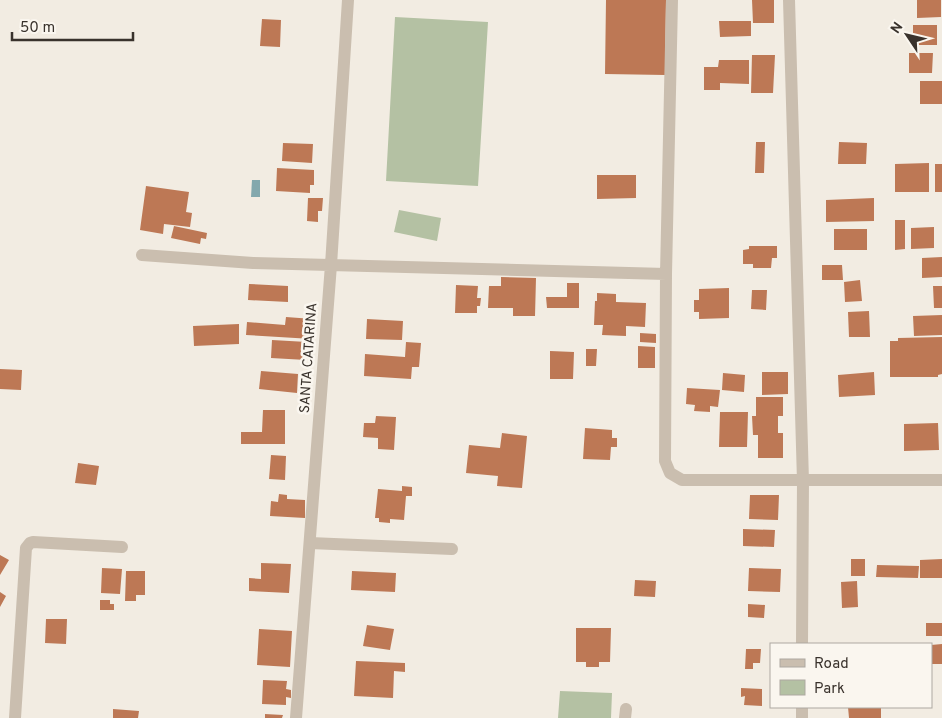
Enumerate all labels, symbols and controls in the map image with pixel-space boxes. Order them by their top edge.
scale bar [12,10,134,42]
north arrow [882,10,932,60]
text: 50 m [20,19,55,38]
text: N [888,19,907,37]
street label: SANTA CATARINA [297,302,321,414]
legend [770,643,932,708]
text: Road [814,655,849,674]
text: Park [814,680,845,699]

